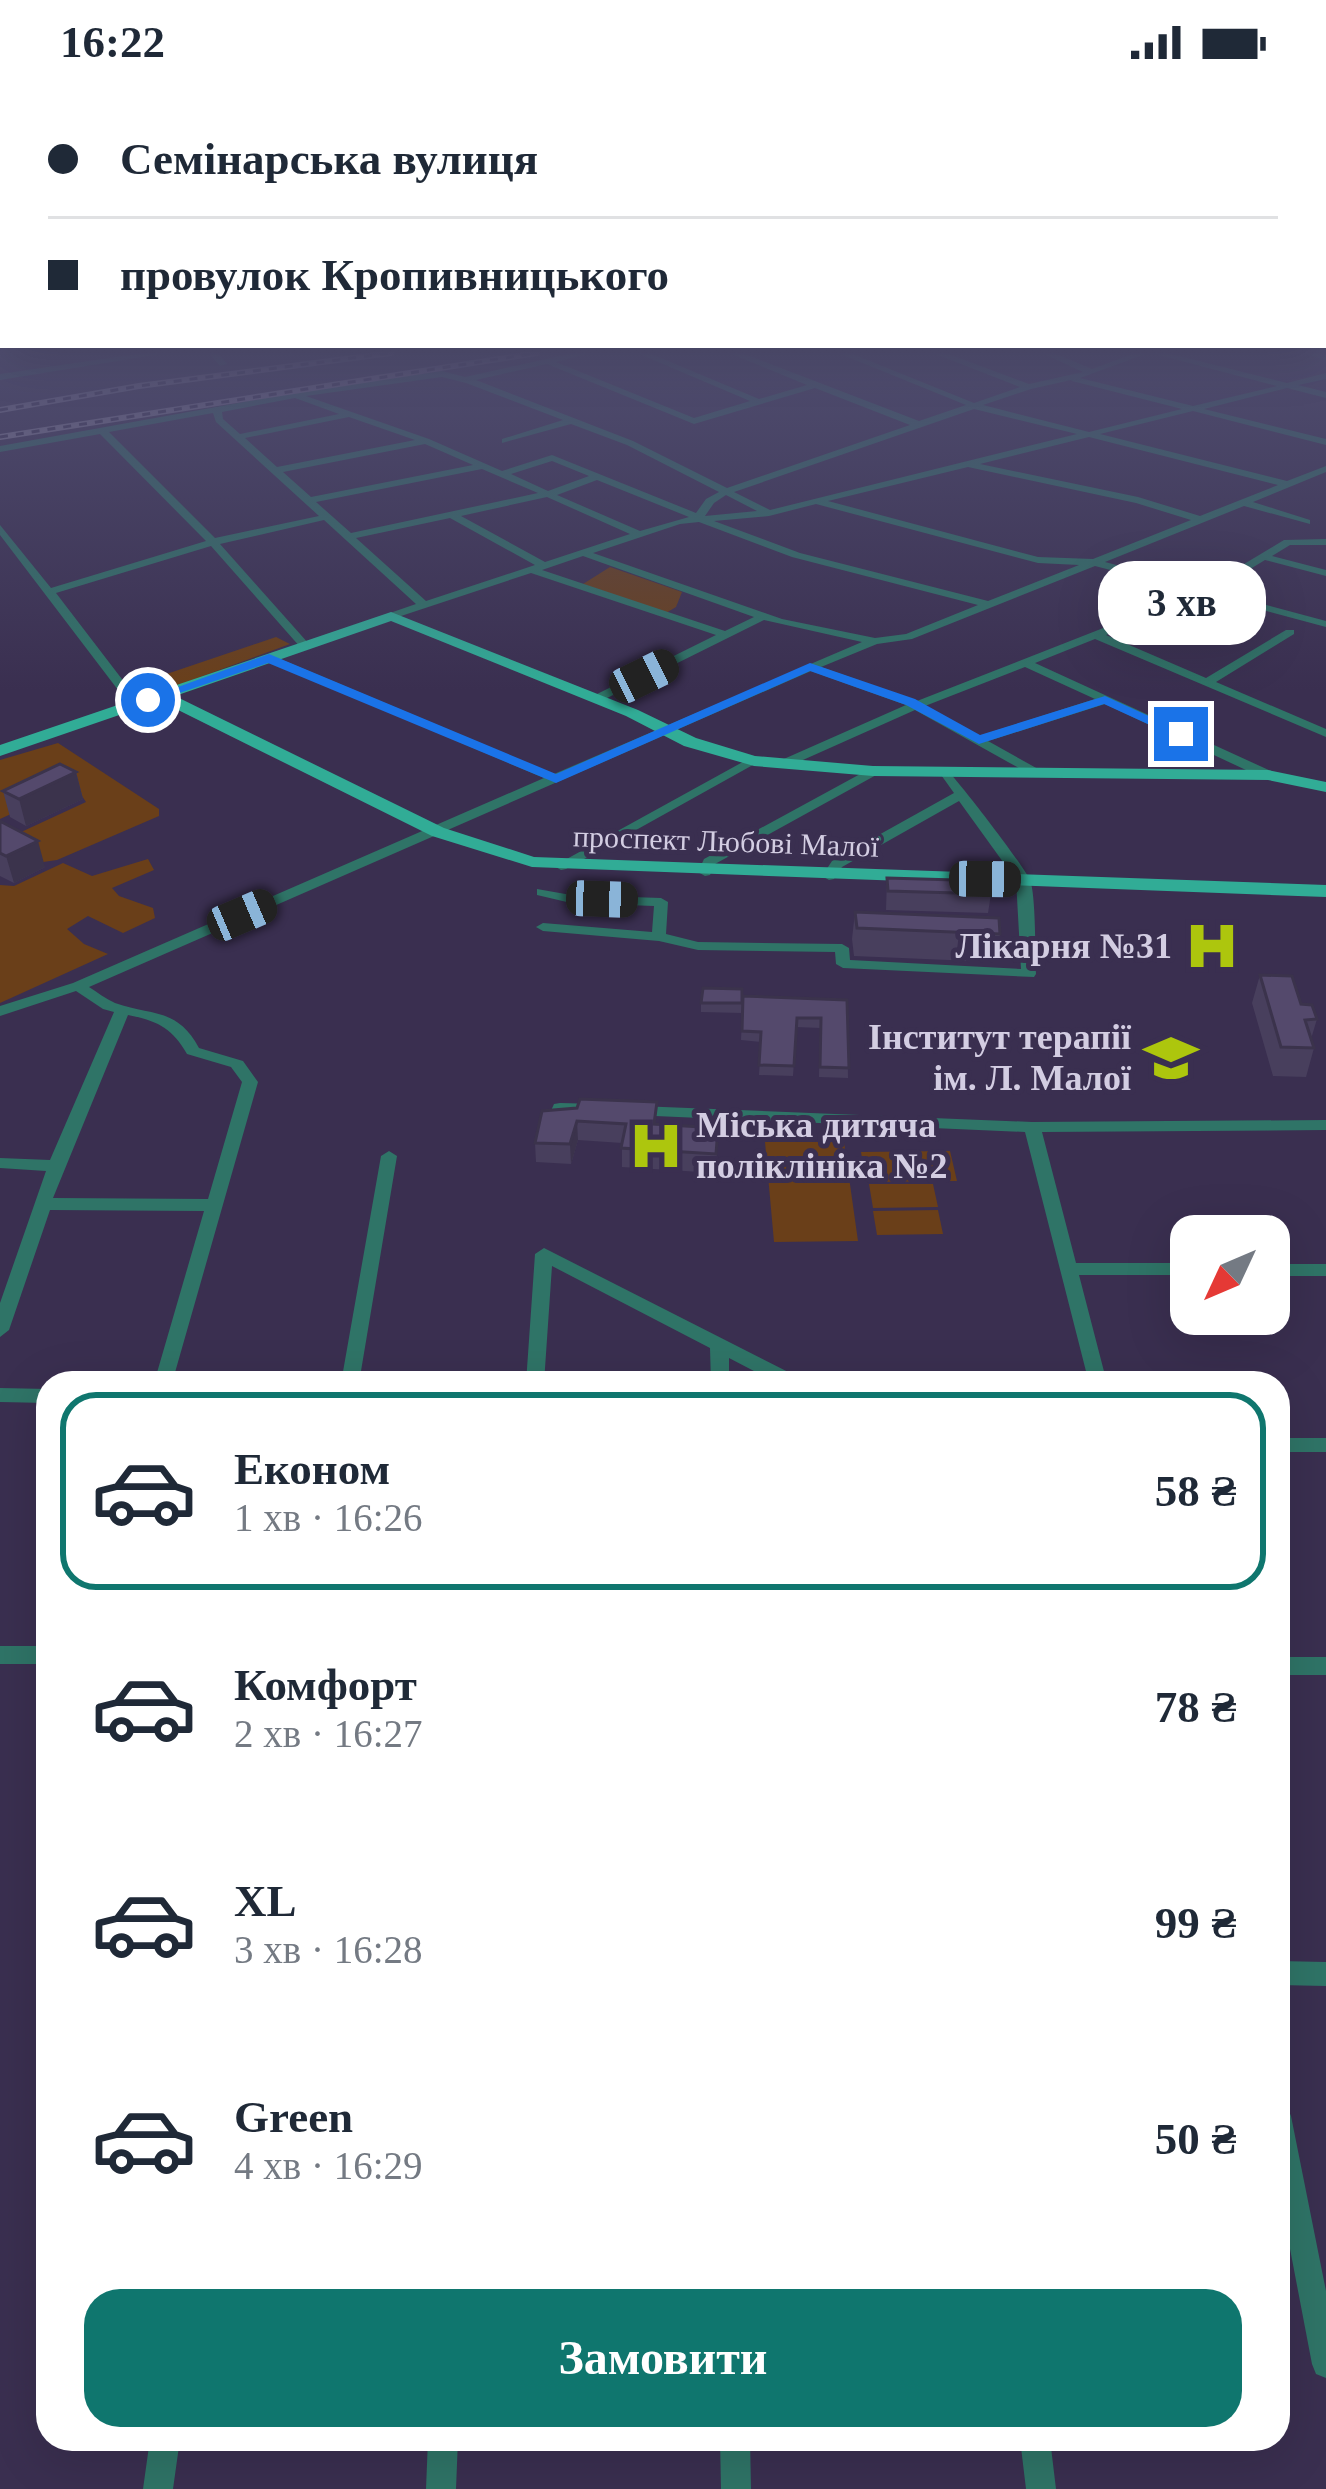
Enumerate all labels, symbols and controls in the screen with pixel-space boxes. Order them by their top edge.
text: 16:22 [60,17,165,67]
text: Семінарська вулиця [120,134,538,184]
text: провулок Кропивницького [120,250,669,300]
callout: 3 хв [1097,560,1265,644]
text: 3 хв [1147,581,1217,624]
car [604,644,684,708]
route start [121,673,175,727]
route end [1154,707,1208,761]
street label: проспект Любові Малої [573,819,880,863]
car [949,860,1021,898]
car [565,880,639,918]
car [202,884,282,946]
hospital icon: Лікарня №31 [1183,917,1241,975]
place label: Лікарня №31 [956,926,1172,966]
place label: Інститут терапії ім. Л. Малої [868,1017,1132,1098]
school or university icon: Інститут терапії ім. Л. Малої [1142,1029,1200,1087]
place label: Міська дитяча поліклініка №2 [696,1105,948,1186]
hospital icon: Міська дитяча поліклініка №2 [627,1117,685,1175]
north arrow [1170,1215,1290,1335]
map controls [1170,1215,1290,1335]
icon: car [90,1437,198,1545]
text: Економ [234,1444,390,1494]
text: 58 ₴ [1155,1466,1236,1516]
text: 1 хв · 16:26 [234,1496,423,1539]
icon: car [90,1653,198,1761]
text: Комфорт [234,1660,417,1710]
text: 78 ₴ [1155,1682,1236,1732]
text: 2 хв · 16:27 [234,1712,423,1755]
icon: car [90,1869,198,1977]
text: XL [234,1876,297,1926]
text: 99 ₴ [1155,1898,1236,1948]
text: 3 хв · 16:28 [234,1928,423,1971]
icon: car [90,2085,198,2193]
text: Green [234,2092,353,2142]
text: 50 ₴ [1155,2114,1236,2164]
text: 4 хв · 16:29 [234,2144,423,2187]
button: Замовити [84,2289,1242,2427]

